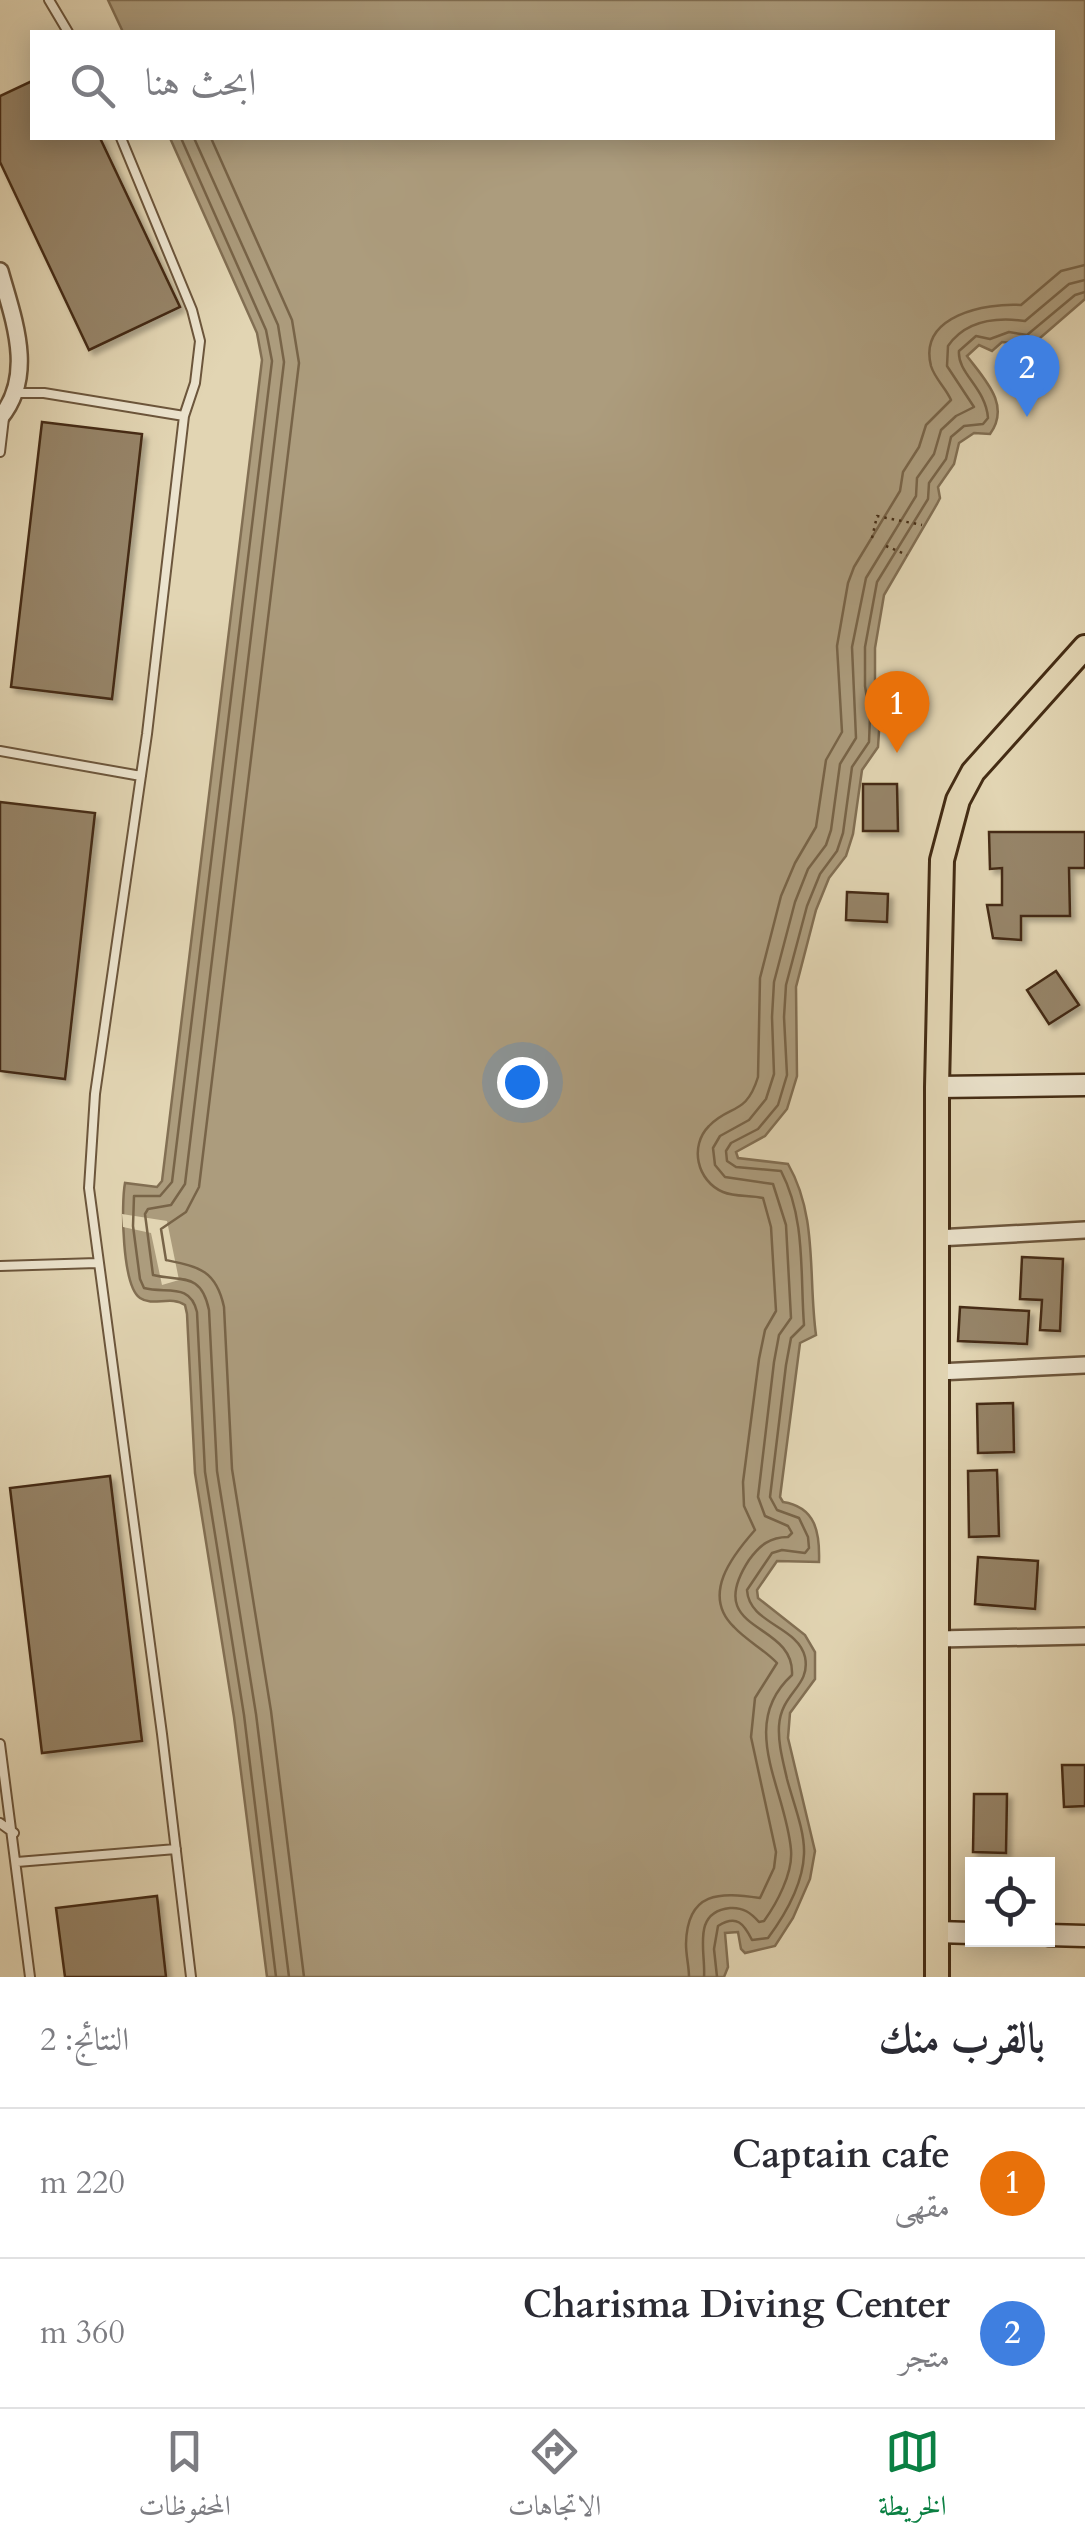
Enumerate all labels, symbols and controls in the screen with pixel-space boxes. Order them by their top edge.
search box [30,30,1055,140]
text: ابحث هنا [145,57,257,109]
icon: search [65,58,120,113]
pin: 2 [994,334,1060,417]
pin: 1 [864,670,930,753]
your location [497,1057,548,1108]
map controls [965,1857,1055,1947]
button: locate [965,1857,1055,1947]
text: بالقرب منك [878,2010,1045,2067]
text: النتائج: 2 [40,2018,129,2062]
text: Captain cafe [732,2129,950,2181]
text: 220 m [40,2161,125,2205]
text: 1 [1004,2161,1021,2205]
text: مقهى [894,2185,950,2229]
text: Charisma Diving Center [523,2279,950,2331]
text: 360 m [40,2311,125,2355]
text: 2 [1004,2311,1021,2355]
text: متجر [899,2335,950,2379]
tab: المحفوظات [139,2424,231,2533]
tab: الاتجاهات [508,2424,601,2533]
tab: الخريطة [878,2424,946,2533]

